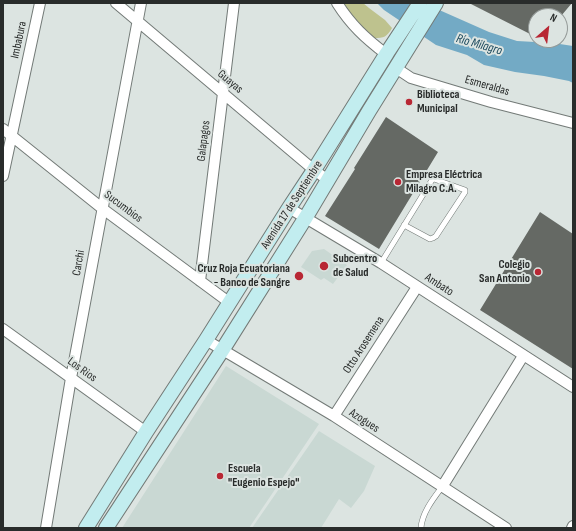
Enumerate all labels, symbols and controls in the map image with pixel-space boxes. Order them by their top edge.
north arrow [528,8,568,48]
text: N [548,11,559,25]
street label: Imbabura [8,20,30,60]
water label: Río Milagro [454,31,504,59]
street label: Guayas [214,67,246,97]
street label: Esmeraldas [463,73,511,99]
place label: Biblioteca Municipal [417,88,460,116]
marker: Biblioteca Municipal [404,97,414,107]
street label: Galapagos [194,120,214,162]
street label: Avenida 17 de Septiembre [258,158,326,252]
place label: Empresa Eléctrica Milagro C.A. [406,168,482,196]
marker: Empresa Eléctrica Milagro C.A. [393,177,403,187]
street label: Sucumbios [101,188,145,226]
street label: Carchi [70,249,88,277]
place label: Subcentro de Salud [333,252,377,280]
place label: Colegio San Antonio [479,258,530,286]
marker: Subcentro de Salud [318,260,330,272]
place label: Cruz Roja Ecuatoriana - Banco de Sangre [197,262,290,290]
marker: Colegio San Antonio [533,267,543,277]
marker: Cruz Roja Ecuatoriana - Banco de Sangre [293,270,305,282]
street label: Ambato [422,270,456,300]
street label: Otto Arosemena [340,314,388,376]
street label: Los Rios [65,355,99,385]
street label: Azogues [346,406,382,436]
place label: Escuela "Eugenio Espejo" [228,462,299,490]
marker: Escuela "Eugenio Espejo" [215,471,225,481]

